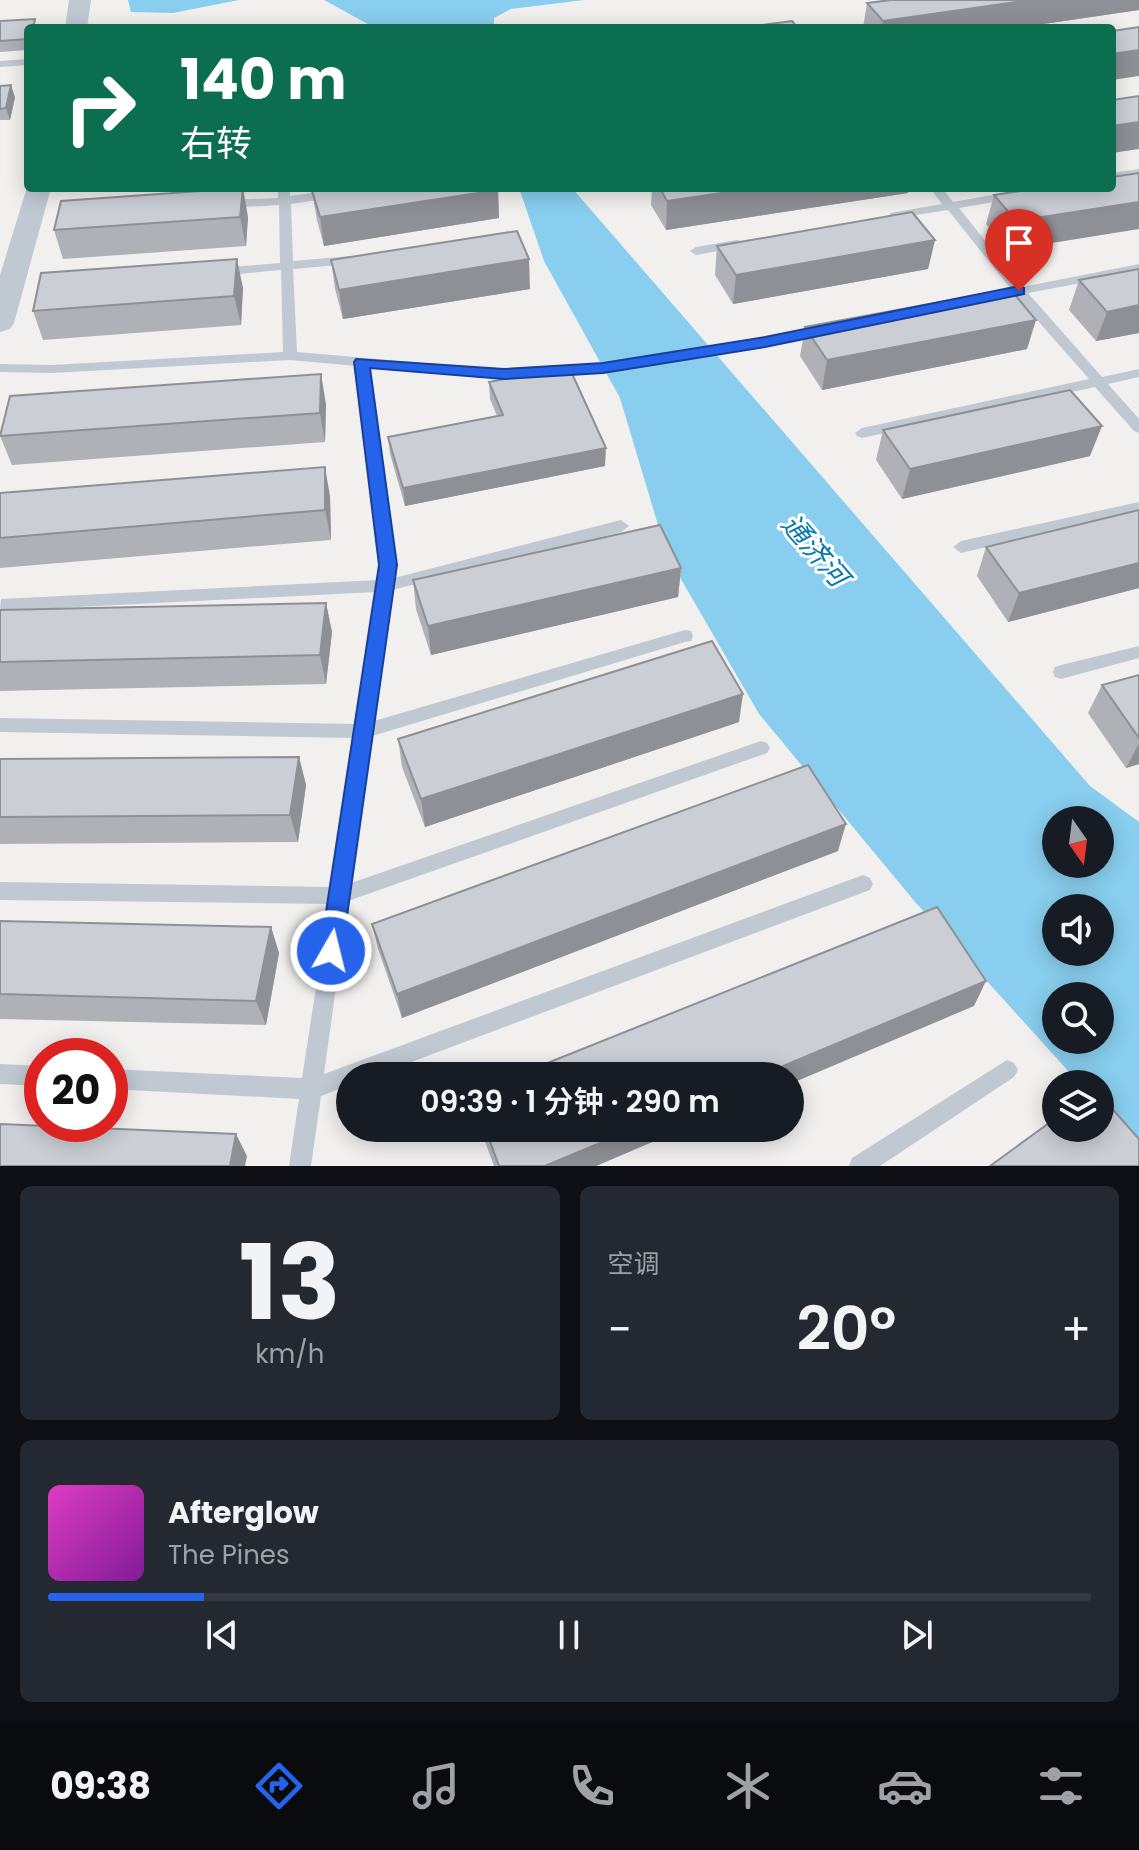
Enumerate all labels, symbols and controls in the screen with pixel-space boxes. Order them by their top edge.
text: 140 m [180,40,347,119]
icon: right [48,56,152,160]
text: 右转 [180,118,252,169]
pin [985,209,1053,291]
icon: arrive [997,221,1041,265]
water label: 通济河 [772,506,860,599]
north arrow [1042,806,1114,878]
map controls [1042,806,1114,1142]
button: sound [1042,894,1114,966]
position arrow [289,909,373,993]
button: search [1042,982,1114,1054]
speed limit sign: 20 [24,1038,128,1142]
button: layers [1042,1070,1114,1142]
text: 09:39 · 1 分钟 · 290 m [420,1080,720,1123]
text: 13 [239,1210,341,1355]
text: 空调 [608,1246,660,1282]
text: 20° [796,1287,896,1371]
text: − [608,1299,632,1360]
text: + [1061,1299,1091,1360]
text: km/h [255,1336,324,1372]
text: Afterglow [168,1491,319,1534]
text: The Pines [168,1537,290,1573]
icon: previous [200,1613,244,1657]
icon: pause [547,1613,591,1657]
icon: next [895,1613,939,1657]
icon: directions [251,1758,307,1814]
icon: music [408,1758,464,1814]
icon: phone [564,1758,620,1814]
icon: climate [720,1758,776,1814]
icon: car [877,1758,933,1814]
icon: filters [1033,1758,1089,1814]
text: 09:38 [50,1761,151,1812]

